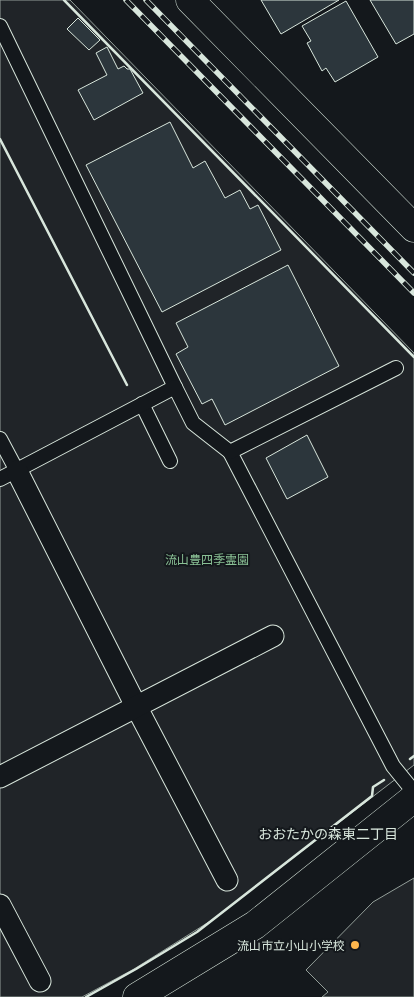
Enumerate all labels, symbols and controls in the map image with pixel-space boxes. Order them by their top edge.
park label: 流山豊四季霊園 [165,552,249,566]
district label: おおたかの森東二丁目 [258,825,398,842]
place label: 流山市立小山小学校 [237,938,345,952]
marker: 流山市立小山小学校 [349,939,361,951]

